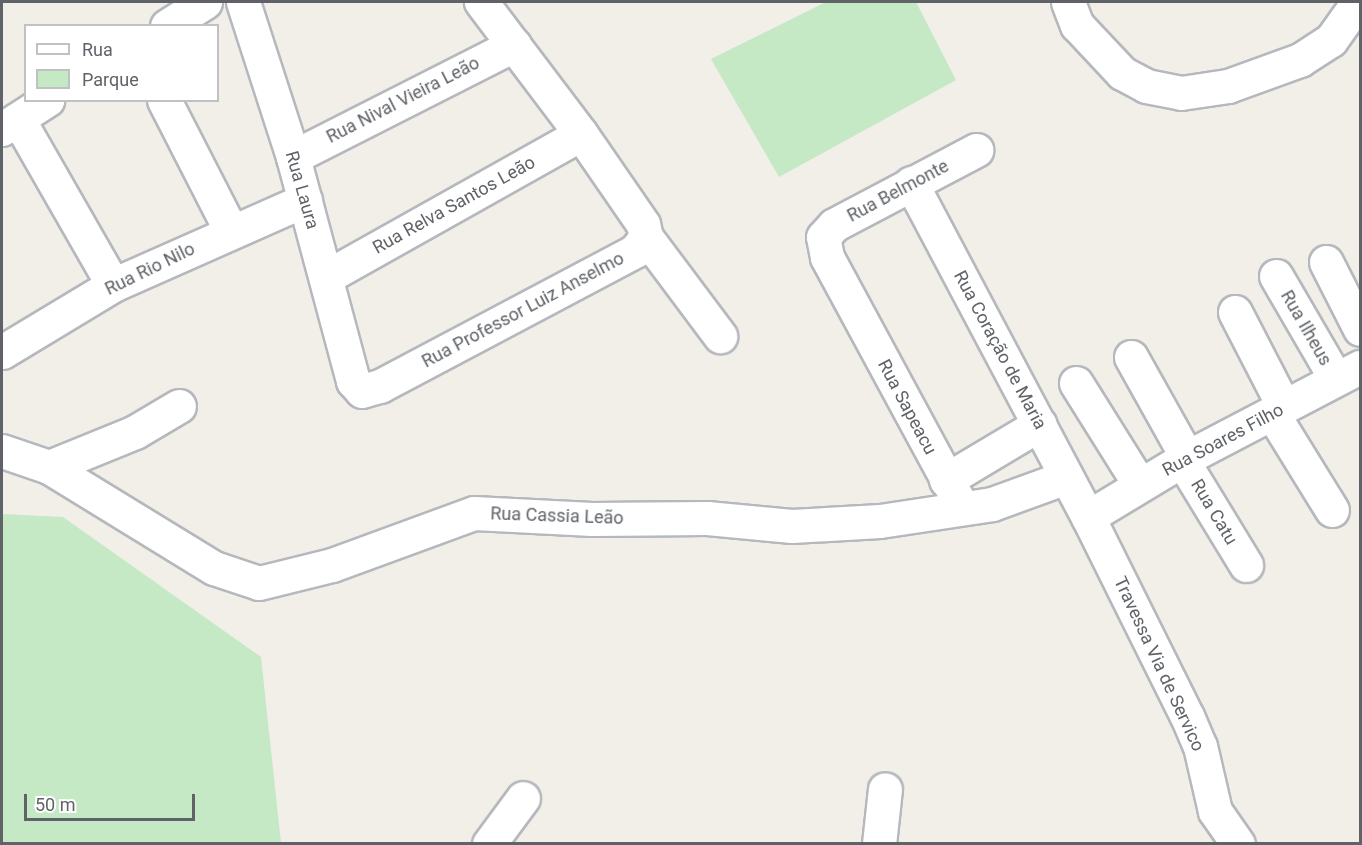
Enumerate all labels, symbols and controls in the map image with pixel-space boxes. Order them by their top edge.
legend [24,24,219,102]
text: Rua [82,39,113,60]
street label: Rua Nival Vieira Leão [323,52,483,148]
text: Parque [82,69,139,90]
street label: Rua Laura [281,148,323,232]
street label: Rua Relva Santos Leão [369,151,539,259]
street label: Rua Belmonte [844,155,952,227]
street label: Rua Rio Nilo [102,238,198,300]
street label: Rua Professor Luiz Anselmo [418,247,628,373]
street label: Rua Coração de Maria [949,267,1051,433]
street label: Rua Ilheus [1276,287,1336,369]
street label: Rua Sapeacu [873,356,941,458]
street label: Rua Soares Filho [1159,399,1287,481]
street label: Rua Catu [1186,475,1242,549]
street label: Rua Cassia Leão [490,503,624,529]
street label: Travessa Via de Servico [1109,573,1209,755]
scale bar [27,782,198,820]
text: 50 m [35,794,75,815]

